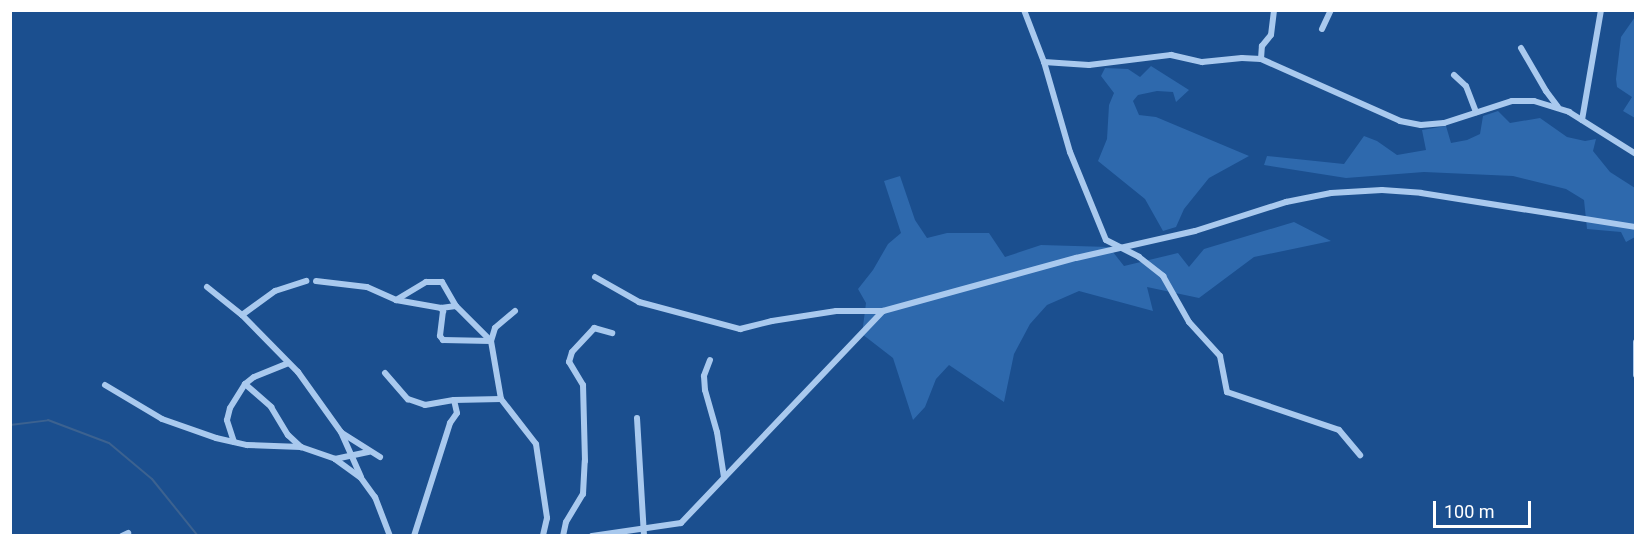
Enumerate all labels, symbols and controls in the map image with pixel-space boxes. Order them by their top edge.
scale bar [1436,489,1534,527]
text: 100 m [1444,501,1495,522]

